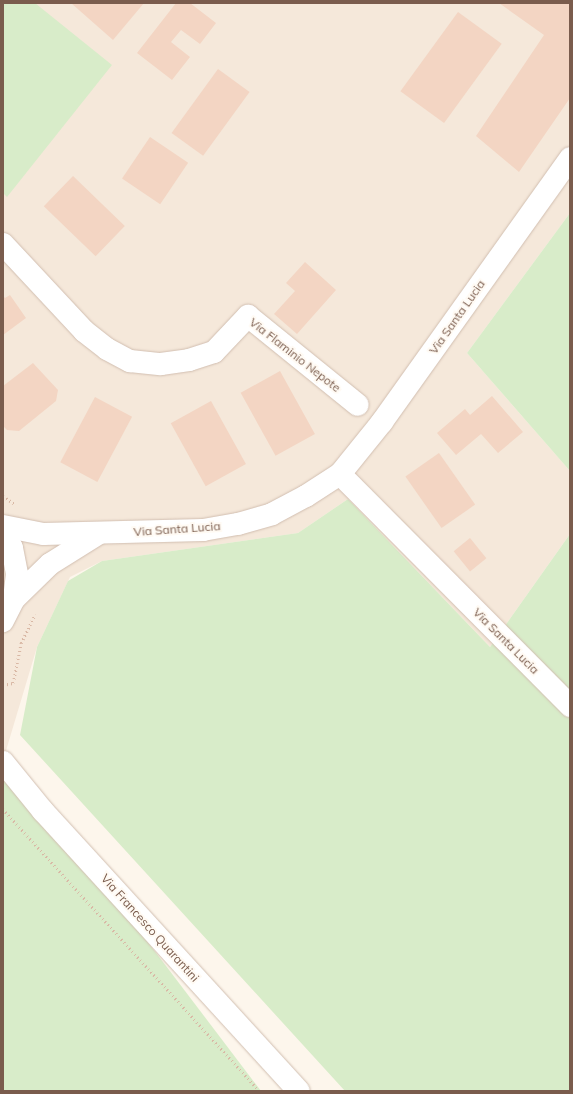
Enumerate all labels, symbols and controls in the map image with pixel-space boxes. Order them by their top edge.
street label: Via Santa Lucia [426,277,488,357]
street label: Via Flaminio Nepote [247,315,343,395]
street label: Via Santa Lucia [133,519,221,539]
street label: Via Santa Lucia [470,605,542,677]
street label: Via Francesco Quarantini [98,871,202,985]

